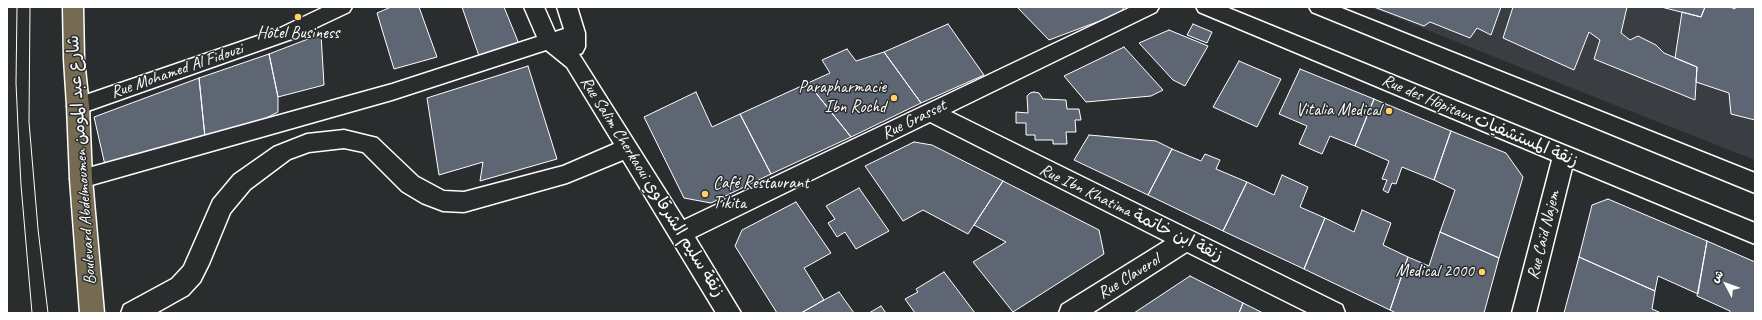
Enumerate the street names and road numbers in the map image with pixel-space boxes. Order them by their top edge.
street label: Boulevard Abdelmoumen شارع عبد المومن [63,34,101,286]
street label: Rue Mohamed Al Fidouzi [108,39,246,103]
street label: Rue des Hôpitaux زنقة المستشفيات [1379,70,1581,172]
street label: Rue Salim Cherkaoui زنقة سليم الشرقاوي [575,73,729,301]
street label: Rue Grasset [879,96,949,144]
street label: Rue Ibn Khatima زنقة ابن خاتمة [1036,160,1226,266]
street label: Rue Caïd Najem [1523,188,1565,282]
street label: Rue Claverol [1094,250,1164,304]

